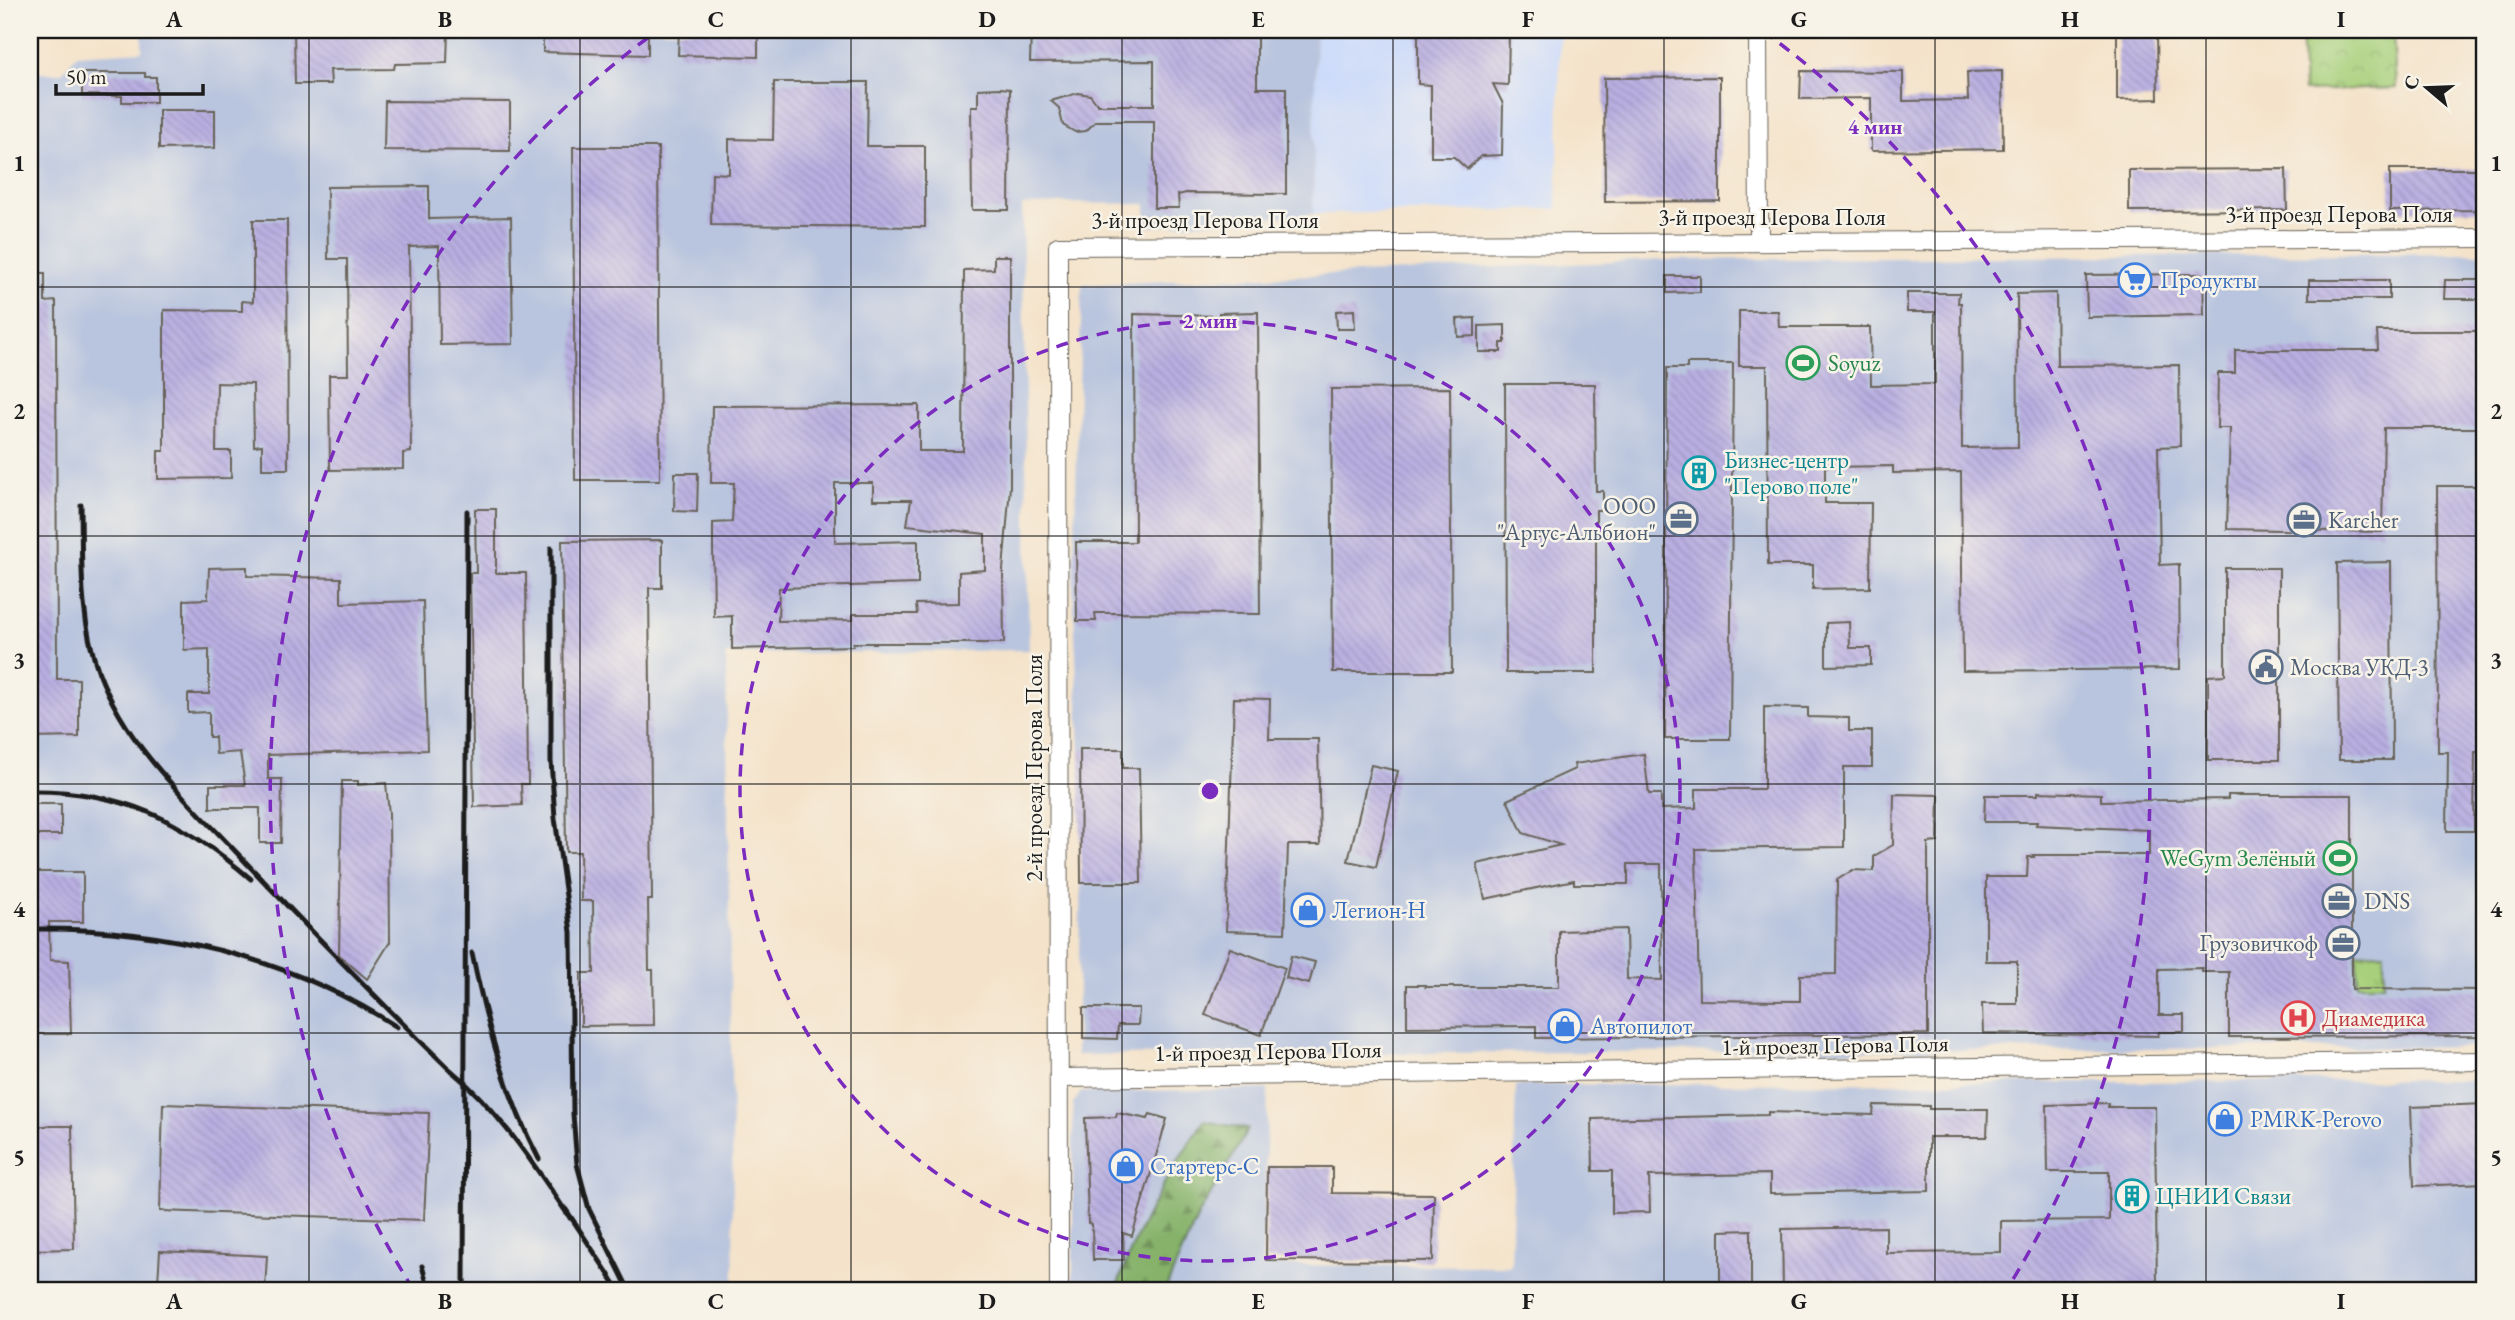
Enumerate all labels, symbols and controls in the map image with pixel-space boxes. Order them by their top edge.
text: A [165,4,183,34]
text: B [438,4,452,34]
text: C [708,4,724,34]
text: D [978,4,996,34]
text: E [1251,4,1265,34]
text: F [1522,4,1535,34]
text: G [1791,4,1807,34]
text: H [2061,4,2079,34]
text: I [2337,4,2345,34]
scale bar [56,52,203,96]
north arrow [2392,52,2462,122]
text: 50 m [66,63,107,90]
text: С [2397,72,2425,93]
text: 4 мин [1848,113,1902,140]
text: 1 [13,148,25,178]
text: 1 [2490,148,2502,178]
street label: 3-й проезд Перова Поля [2225,199,2453,229]
street label: 3-й проезд Перова Поля [1658,202,1886,232]
street label: 3-й проезд Перова Поля [1091,205,1319,235]
supermarket icon: Продукты [2116,261,2154,299]
place label: Продукты [2160,265,2257,295]
text: 2 мин [1183,307,1237,334]
sports icon: Soyuz [1784,344,1822,382]
place label: Soyuz [1828,348,1881,378]
text: 2 [13,396,25,426]
text: 2 [2490,396,2502,426]
place label: Бизнес-центр "Перово поле" [1724,445,1859,501]
building icon: Бизнес-центр "Перово поле" [1680,454,1718,492]
place label: ООО "Аргус-Альбион" [1497,491,1656,547]
office icon: ООО "Аргус-Альбион" [1662,500,1700,538]
office icon: Karcher [2285,501,2323,539]
place label: Karcher [2328,505,2399,535]
text: 3 [13,645,25,675]
text: 3 [2490,645,2502,675]
public building icon: Москва УКД-3 [2247,648,2285,686]
place label: Москва УКД-3 [2290,652,2429,682]
street label: 2-й проезд Перова Поля [1019,654,1049,882]
centre of rings [1198,779,1222,803]
sports icon: WeGym Зелёный [2321,839,2359,877]
place label: WeGym Зелёный [2160,843,2316,873]
office icon: DNS [2320,882,2358,920]
place label: DNS [2364,886,2410,916]
shop icon: Легион-Н [1289,891,1327,929]
text: 4 [13,894,26,924]
text: 4 [2490,894,2503,924]
place label: Легион-Н [1332,895,1426,925]
office icon: Грузовичкоф [2324,924,2362,962]
place label: Грузовичкоф [2200,928,2318,958]
hospital icon: Диамедика [2279,999,2317,1037]
place label: Диамедика [2322,1003,2426,1033]
shop icon: Автопилот [1546,1007,1584,1045]
place label: Автопилот [1589,1011,1693,1041]
street label: 1-й проезд Перова Поля [1721,1028,1949,1062]
street label: 1-й проезд Перова Поля [1154,1034,1382,1068]
shop icon: PMRK-Perovo [2206,1100,2244,1138]
place label: PMRK-Perovo [2250,1104,2382,1134]
text: 5 [13,1142,25,1172]
text: 5 [2490,1142,2502,1172]
shop icon: Стартерс-С [1107,1147,1145,1185]
place label: Стартерс-С [1150,1151,1259,1181]
building icon: ЦНИИ Связи [2113,1177,2151,1215]
place label: ЦНИИ Связи [2156,1181,2291,1211]
text: A [165,1286,183,1316]
text: B [438,1286,452,1316]
text: C [708,1286,724,1316]
text: D [978,1286,996,1316]
text: E [1251,1286,1265,1316]
text: F [1522,1286,1535,1316]
text: G [1791,1286,1807,1316]
text: H [2061,1286,2079,1316]
text: I [2337,1286,2345,1316]

